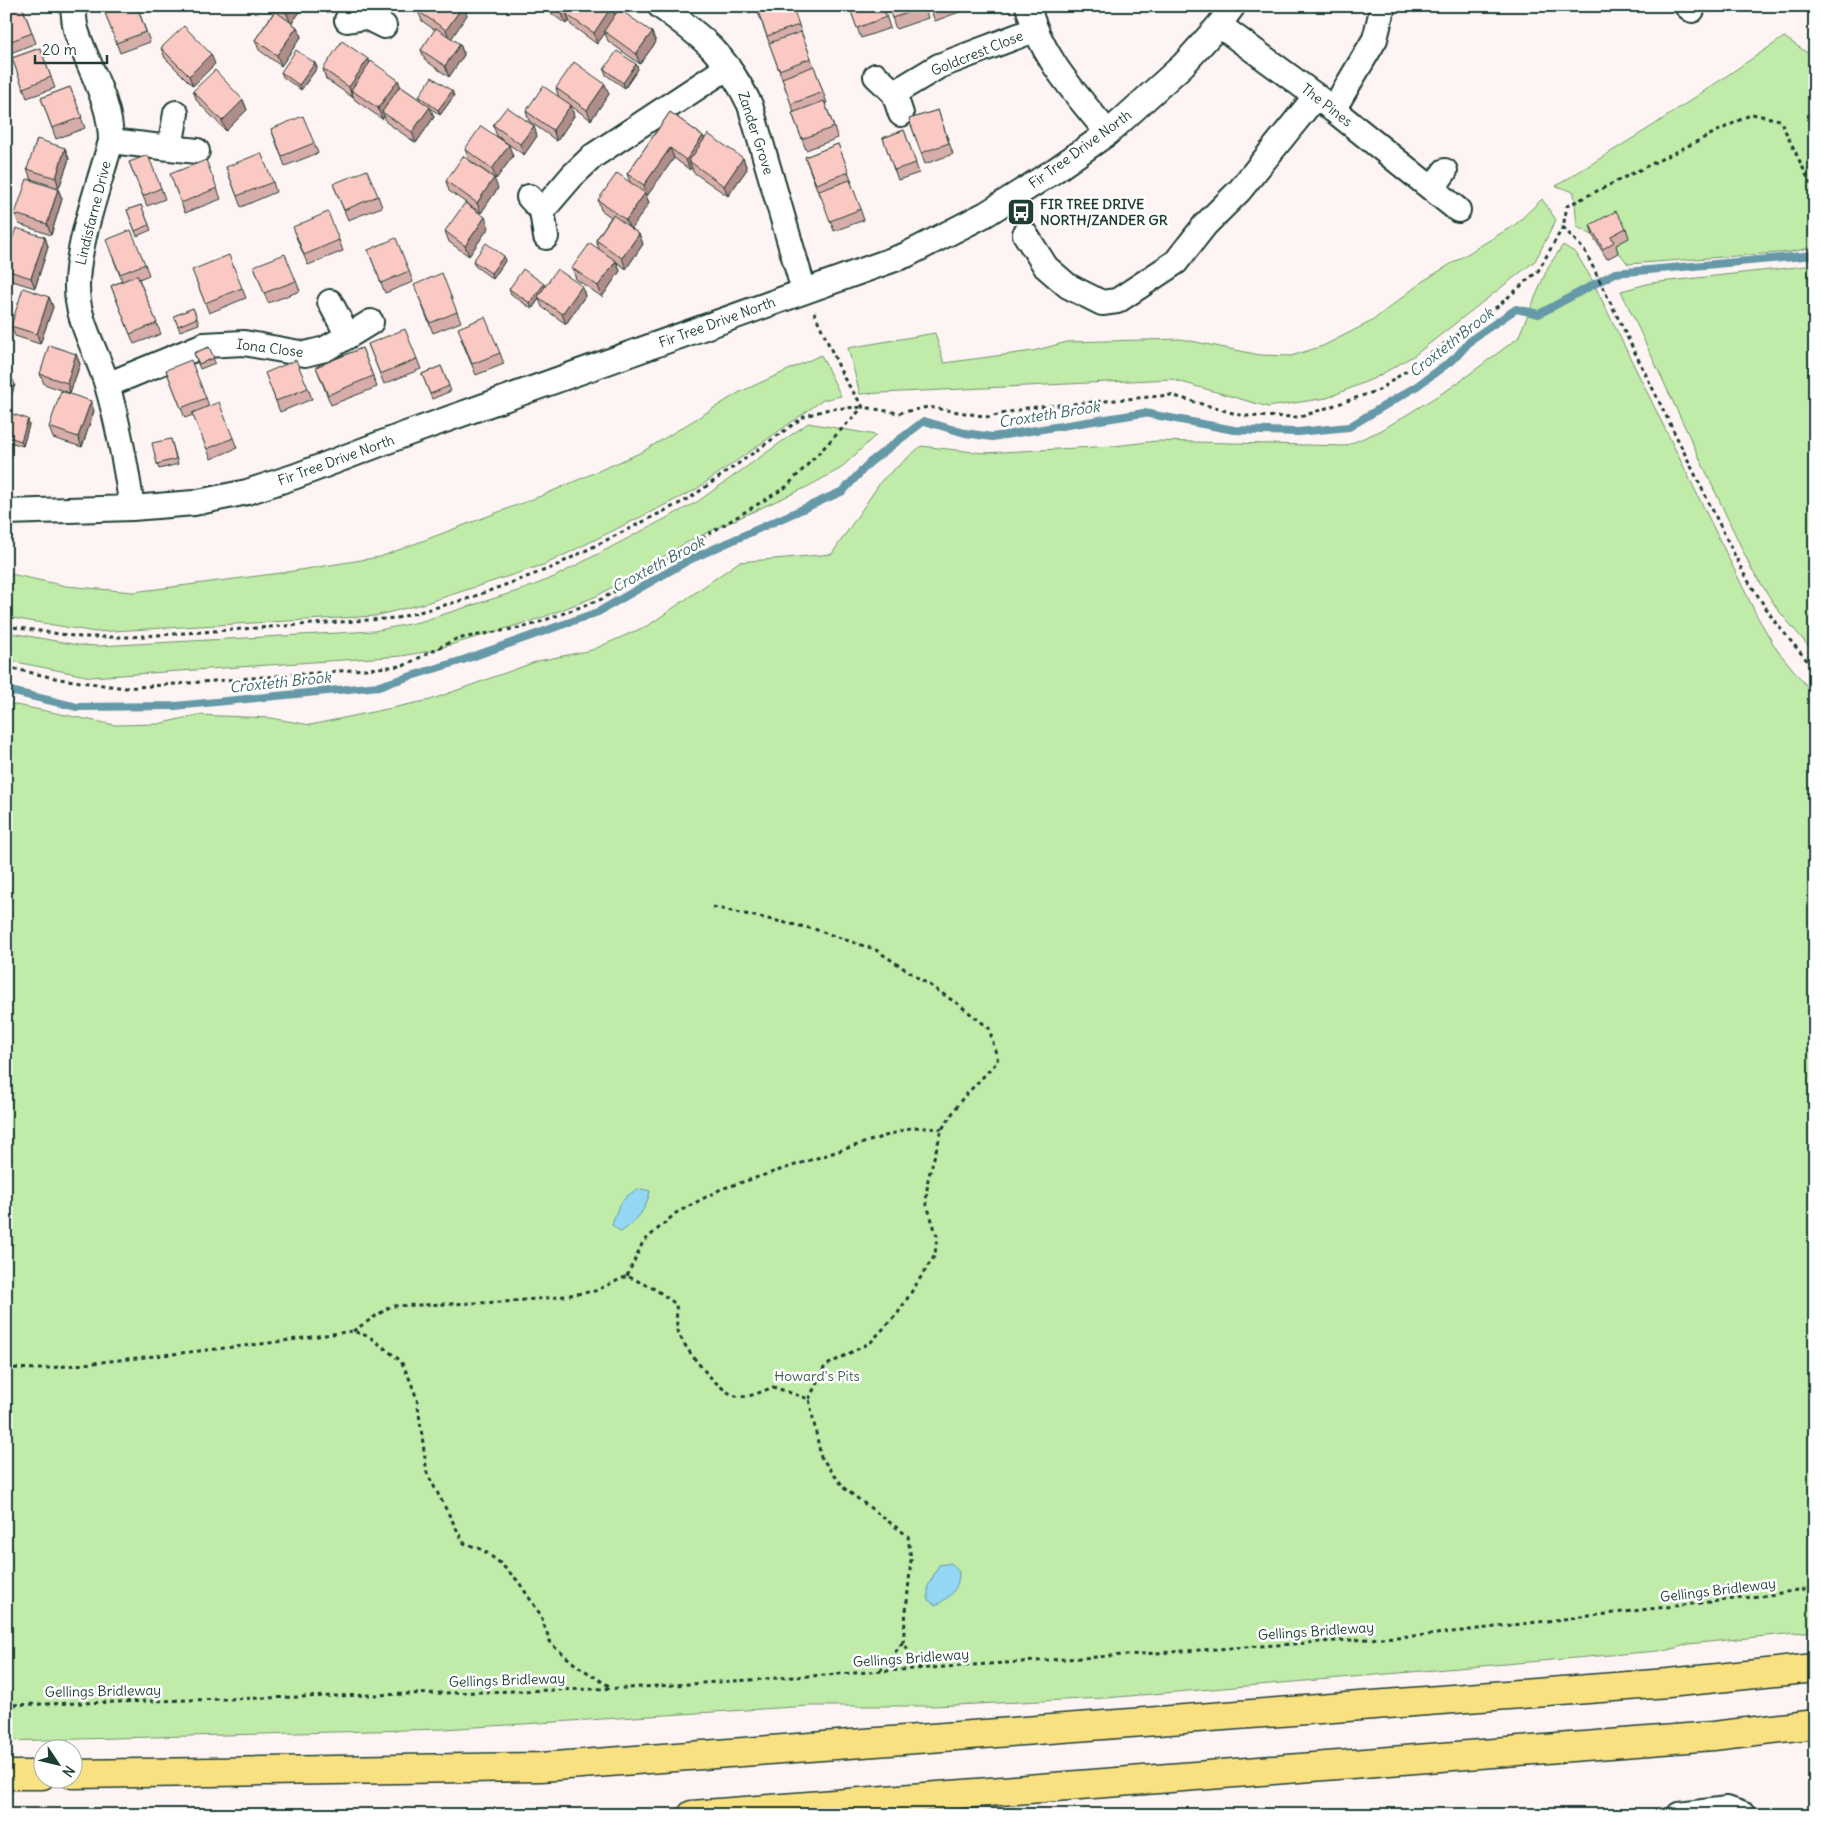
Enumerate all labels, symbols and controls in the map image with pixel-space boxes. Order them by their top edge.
street label: Goldcrest Close [928,26,1026,80]
scale bar [35,32,108,64]
text: 20 m [42,40,77,59]
street label: The Pines [1298,79,1356,131]
street label: Zander Grove [734,89,778,177]
street label: Fir Tree Drive North [1025,106,1135,192]
street label: Lindisfarne Drive [71,159,115,267]
place label: FIR TREE DRIVE NORTH/ZANDER GR [1040,195,1168,229]
bus stop icon: FIR TREE DRIVE NORTH/ZANDER GR [1006,197,1036,227]
street label: Fir Tree Drive North [656,293,778,351]
water label: Croxteth Brook [1405,302,1498,381]
street label: Iona Close [236,335,304,361]
water label: Croxteth Brook [997,396,1102,431]
street label: Fir Tree Drive North [275,431,397,489]
water label: Croxteth Brook [609,531,709,596]
water label: Croxteth Brook [228,667,333,697]
park label: Howard's Pits [774,1367,860,1385]
street label: Gellings Bridleway [1659,1574,1777,1606]
street label: Gellings Bridleway [1257,1618,1375,1644]
street label: Gellings Bridleway [852,1645,970,1671]
street label: Gellings Bridleway [448,1669,566,1691]
street label: Gellings Bridleway [45,1681,161,1701]
north arrow [32,1738,82,1788]
text: N [58,1762,79,1781]

